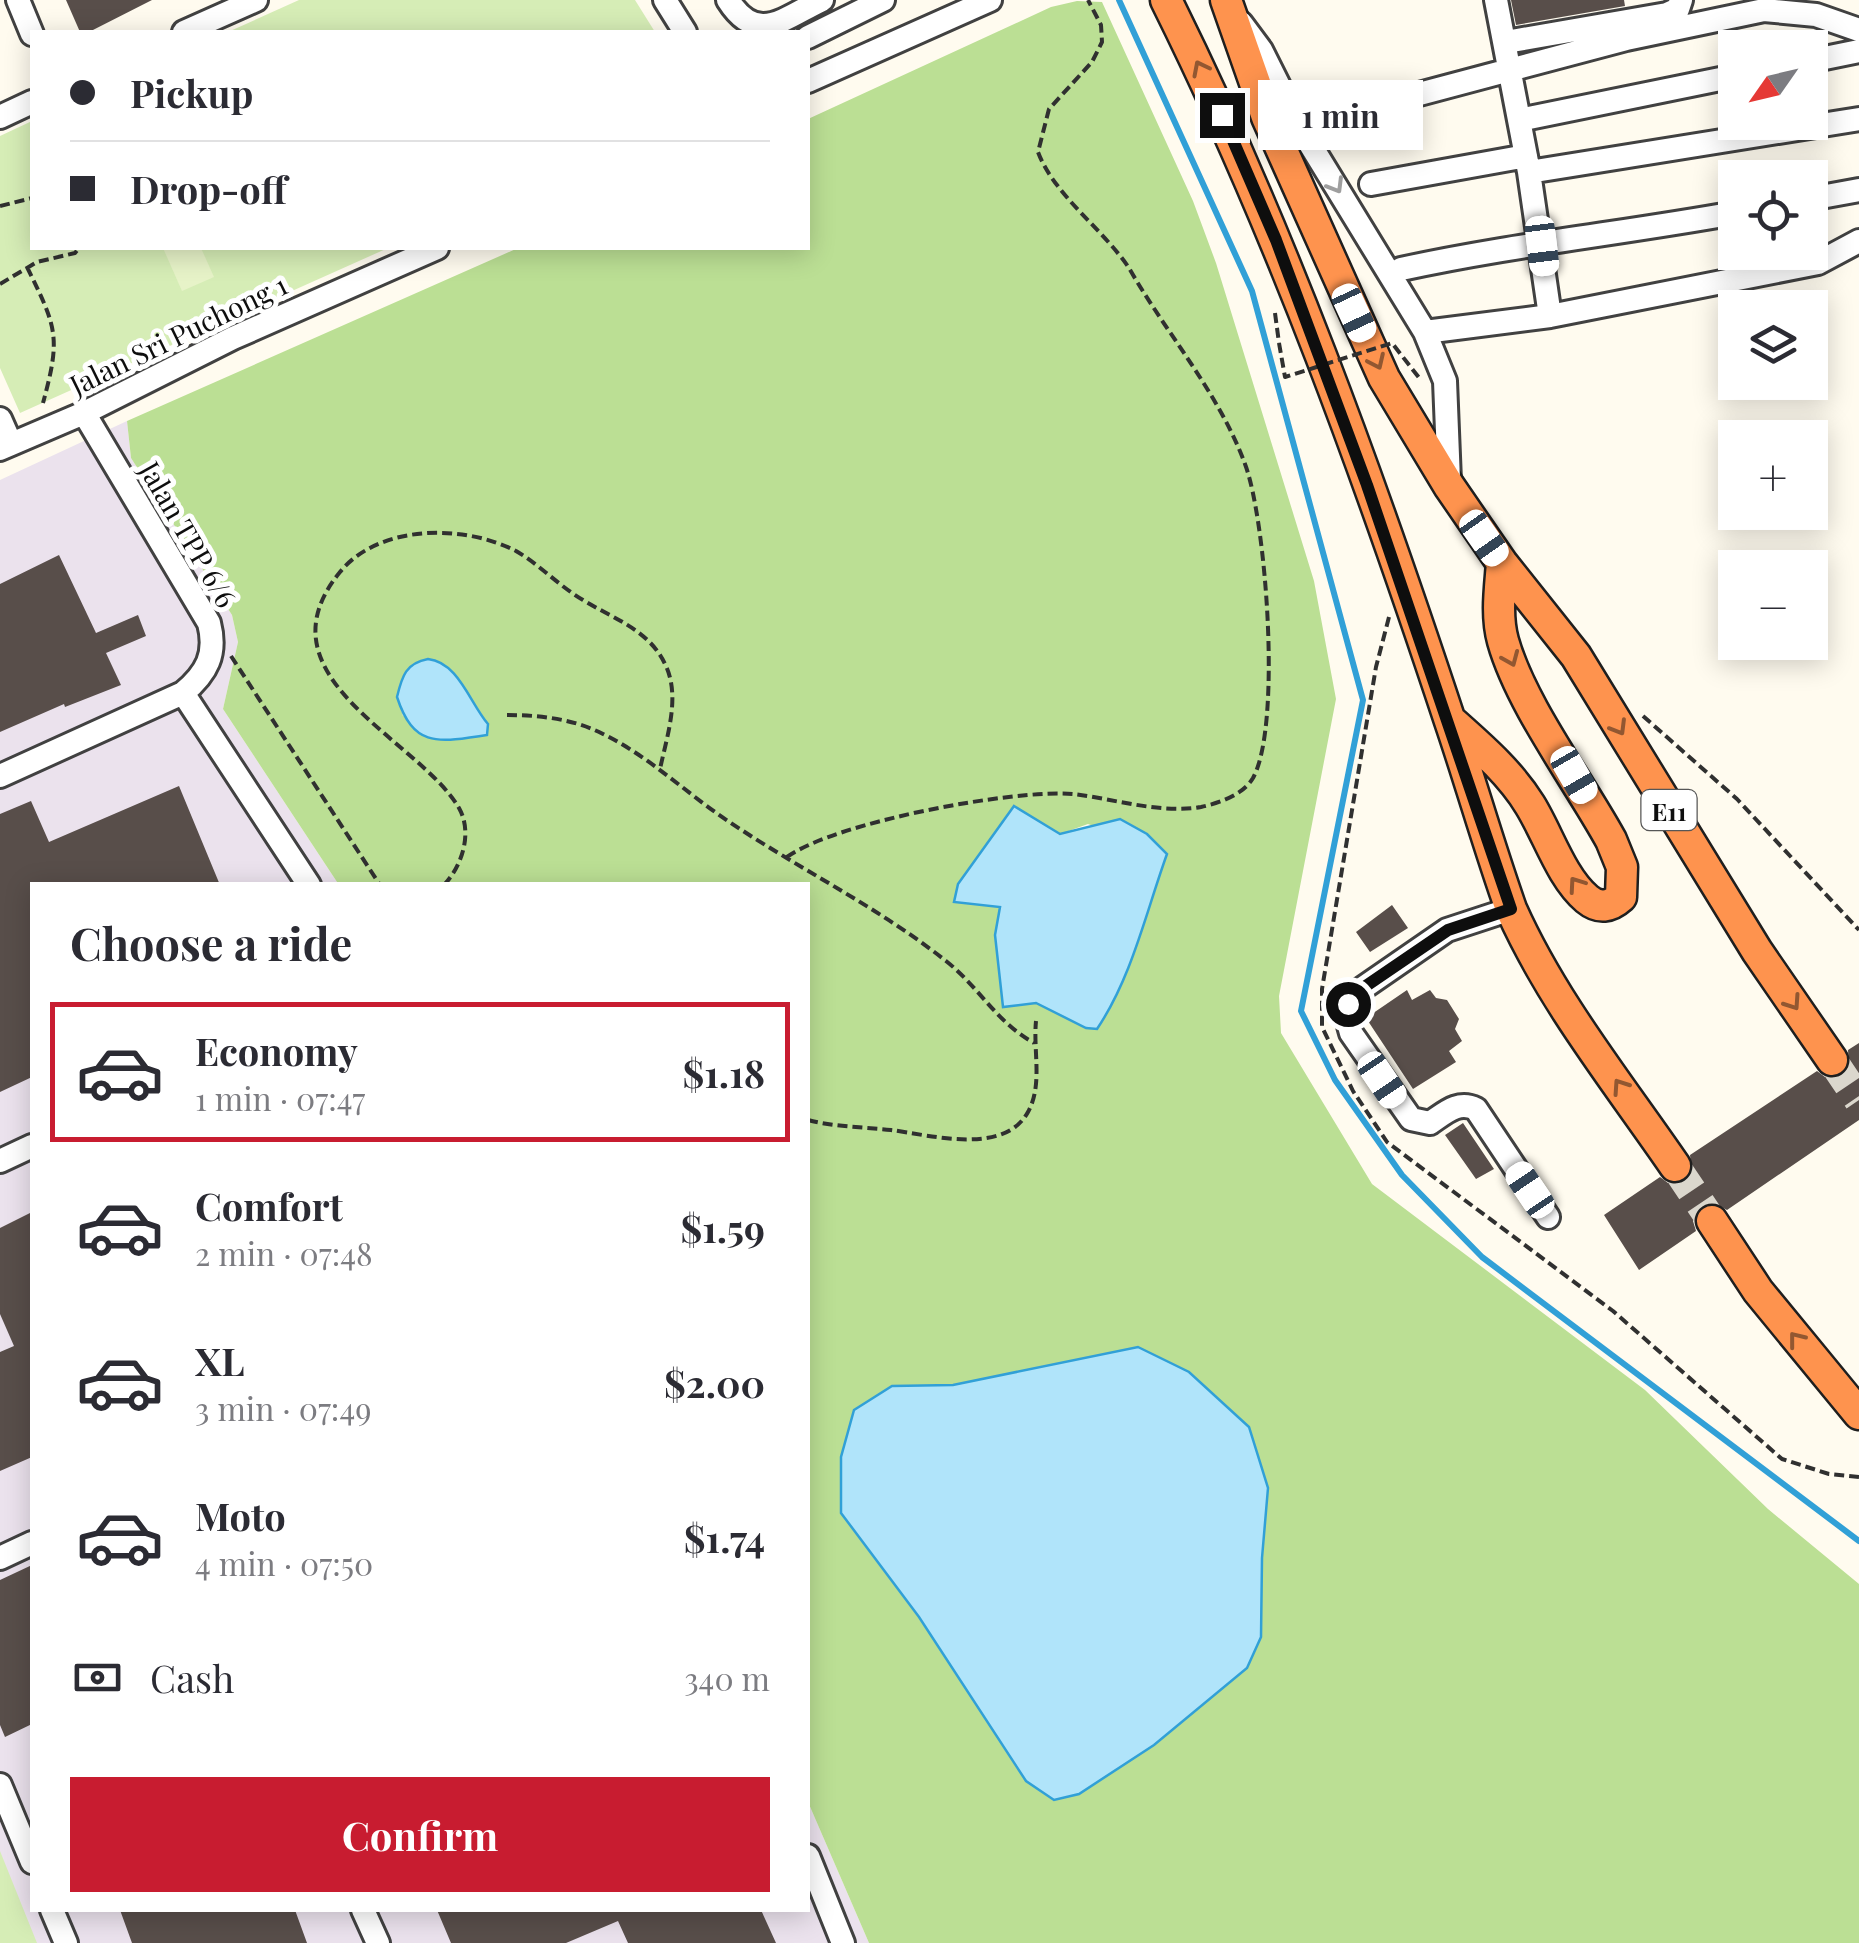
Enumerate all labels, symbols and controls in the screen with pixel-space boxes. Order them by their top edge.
north arrow [1718,30,1828,140]
map controls [1718,30,1828,660]
one-way arrow [1192,60,1212,78]
text: Pickup [130,67,253,118]
callout: 1 min [1257,80,1422,150]
route end [1200,93,1245,138]
text: 1 min [1301,93,1380,136]
button: locate [1718,160,1828,270]
text: Drop-off [130,163,287,214]
one-way arrow [1324,175,1343,193]
car [1523,214,1561,278]
street label: Jalan Sri Puchong 1 [62,265,293,403]
car [1328,279,1380,347]
button: layers [1718,290,1828,400]
one-way arrow [1364,352,1384,370]
button: + [1718,420,1828,530]
street label: Jalan TPP 6/6 [132,453,246,614]
car [1455,505,1513,571]
button: − [1718,550,1828,660]
one-way arrow [1499,649,1519,666]
one-way arrow [1607,717,1626,735]
car [1546,742,1602,808]
road number: E11 [1642,790,1696,830]
one-way arrow [1570,876,1588,895]
text: Choose a ride [70,912,352,972]
route start [1326,982,1371,1027]
one-way arrow [1781,991,1799,1010]
text: Economy [195,1025,358,1076]
icon: car [75,1027,165,1117]
text: $1.18 [683,1047,765,1098]
car [1353,1047,1411,1113]
text: 1 min · 07:47 [195,1076,365,1119]
one-way arrow [1613,1078,1632,1096]
car [1501,1157,1559,1223]
text: Comfort [195,1180,343,1231]
icon: car [75,1182,165,1272]
text: $1.59 [680,1202,765,1253]
text: 2 min · 07:48 [195,1231,373,1274]
one-way arrow [1790,1333,1807,1351]
text: XL [195,1335,244,1386]
icon: car [75,1337,165,1427]
text: $2.00 [664,1357,765,1408]
text: 3 min · 07:49 [195,1386,371,1429]
text: Moto [195,1490,286,1541]
icon: car [75,1492,165,1582]
text: $1.74 [684,1512,765,1563]
text: 4 min · 07:50 [195,1541,373,1584]
icon: cash [70,1650,125,1705]
text: Cash [150,1652,234,1703]
text: 340 m [684,1656,770,1699]
button: Confirm [70,1777,770,1892]

